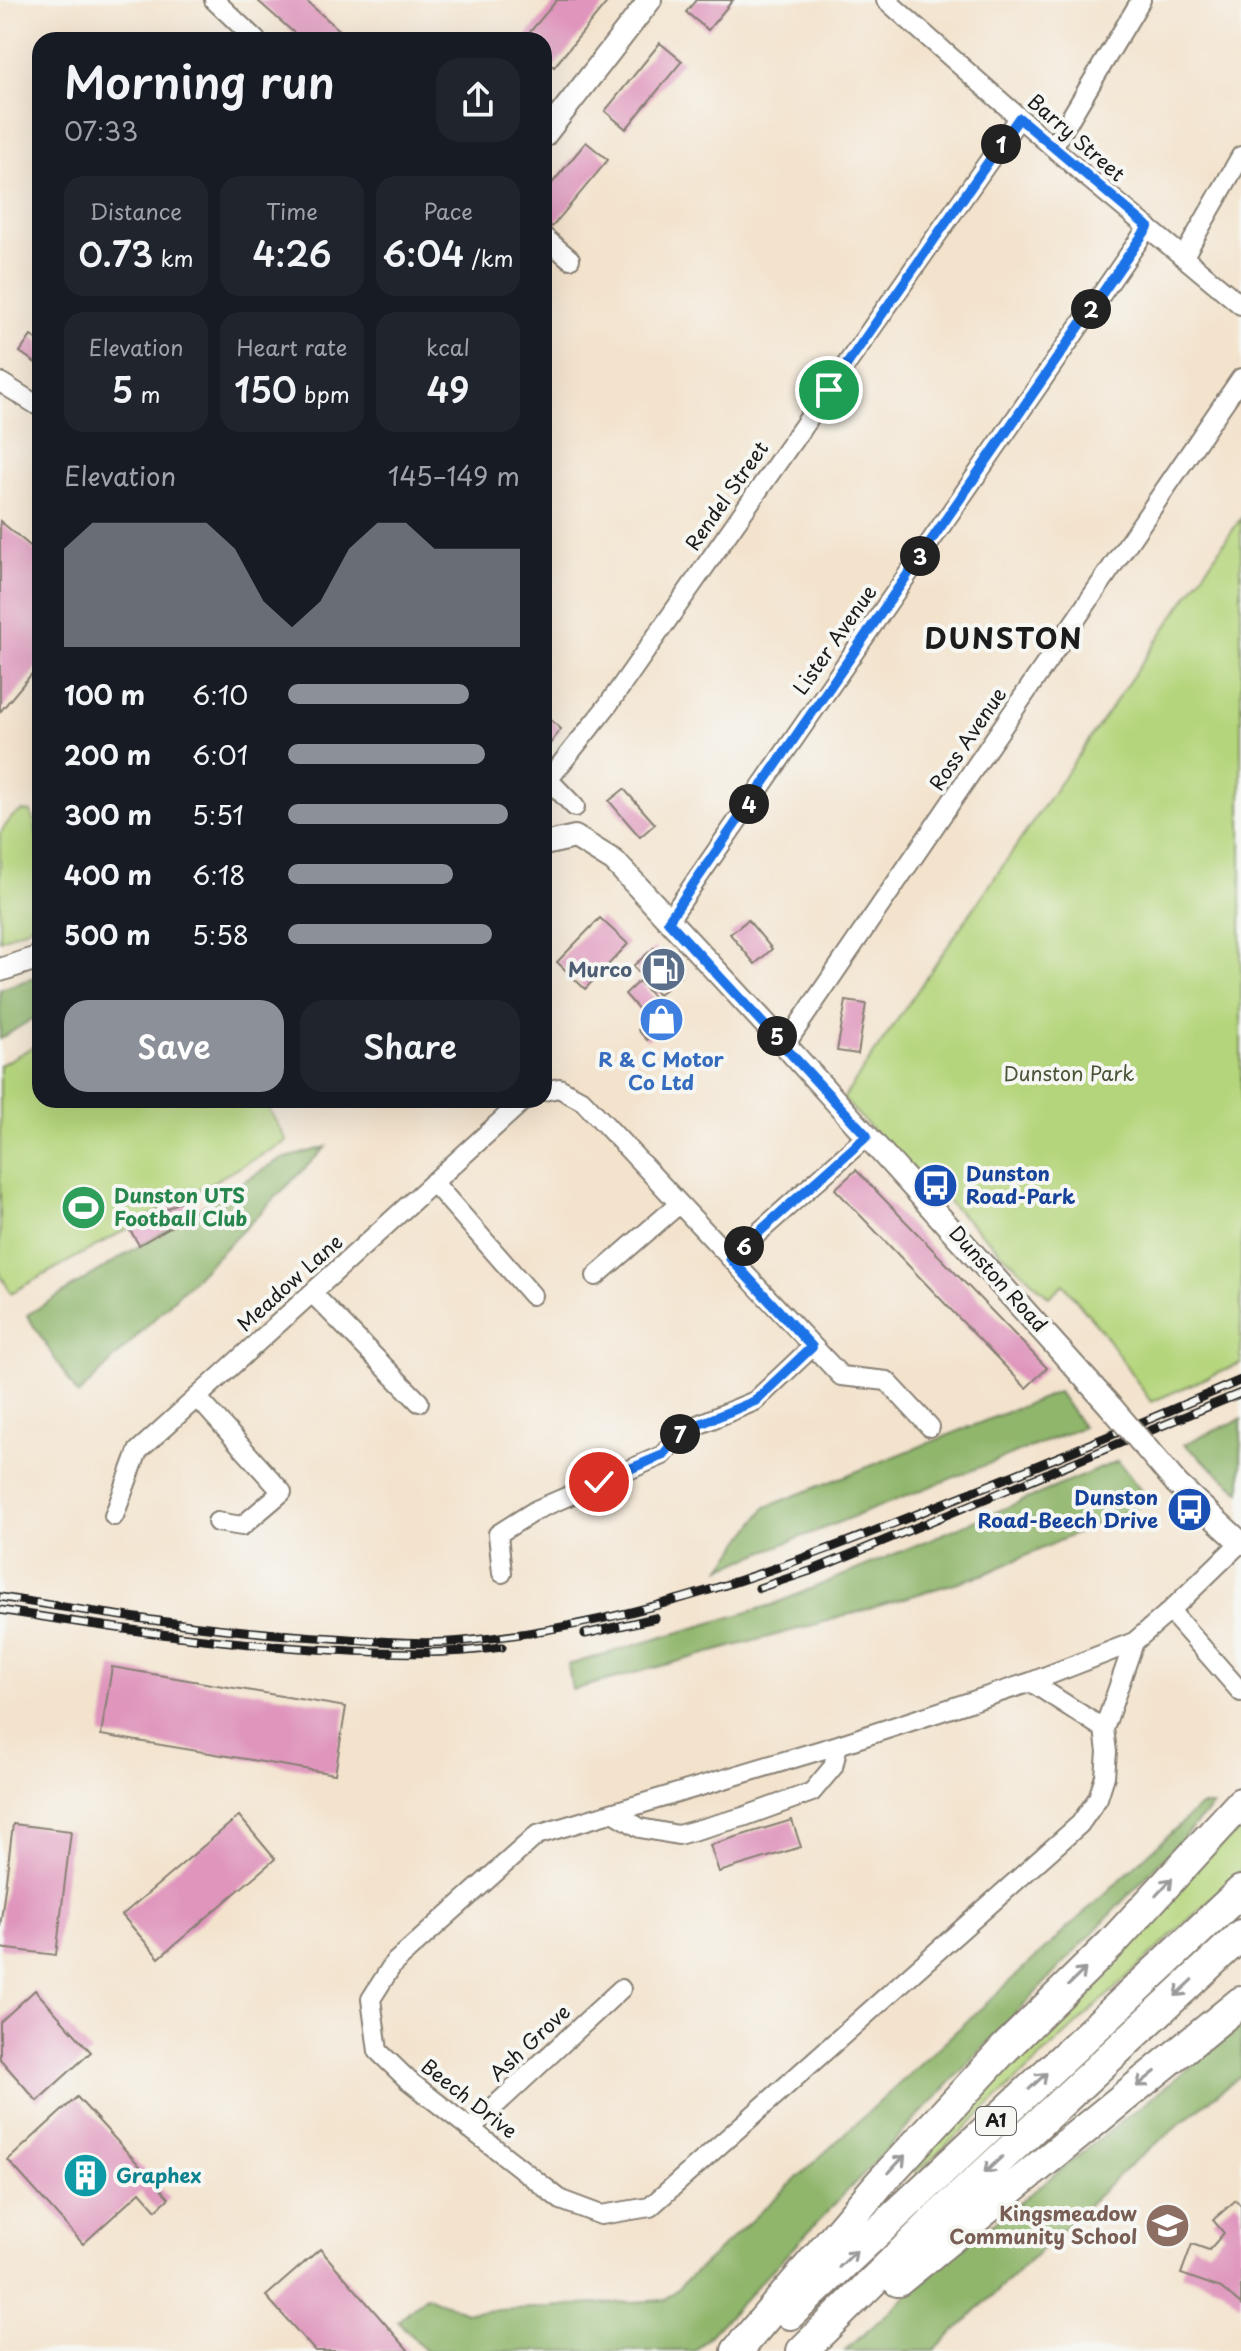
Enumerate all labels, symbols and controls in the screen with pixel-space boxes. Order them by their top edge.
text: Morning run [64,48,335,114]
button: share [436,58,520,142]
street label: Barry Street [1021,86,1132,188]
text: 07:33 [64,111,138,150]
pin: 1 [981,124,1021,164]
text: 1 [996,127,1006,160]
text: Distance [90,194,182,227]
text: Time [266,194,318,227]
text: Pace [423,194,473,227]
text: 0.73 [78,227,153,279]
text: 4:26 [253,227,331,279]
text: 6:04 [382,227,464,279]
text: km [153,241,194,274]
text: /km [464,241,514,274]
pin: 2 [1071,289,1111,329]
text: 2 [1083,292,1099,325]
text: Elevation [89,330,183,363]
text: Heart rate [236,330,348,363]
text: kcal [426,330,470,363]
pin [795,356,863,424]
text: 5 [112,363,133,415]
text: 150 [234,363,297,415]
text: 49 [427,363,469,415]
icon: arrive [807,368,851,412]
text: m [133,377,160,410]
text: bpm [297,377,350,410]
street label: Rendel Street [677,435,775,556]
text: Elevation [64,456,176,495]
text: 145–149 m [388,456,520,495]
pin: 3 [900,536,940,576]
text: 3 [913,539,927,572]
street label: Lister Avenue [785,578,883,700]
district label: DUNSTON [924,616,1084,659]
text: 100 m [64,675,145,714]
text: 6:10 [192,675,248,714]
street label: Ross Avenue [921,681,1013,796]
text: 200 m [64,735,151,774]
text: 6:01 [192,735,248,774]
pin: 4 [729,784,769,824]
text: 4 [742,787,756,820]
text: 300 m [64,795,152,834]
text: 5:51 [192,795,244,834]
text: 400 m [64,855,152,894]
text: 6:18 [192,855,246,894]
text: 500 m [64,915,150,954]
text: 5:58 [192,915,249,954]
fuel station icon: Murco [639,946,687,994]
place label: Murco [568,954,632,984]
shop icon: R & C Motor Co Ltd [637,996,685,1044]
button: Save [64,1000,284,1092]
button: Share [300,1000,520,1092]
pin: 5 [757,1016,797,1056]
text: 5 [770,1019,784,1052]
place label: R & C Motor Co Ltd [598,1044,724,1097]
park label: Dunston Park [1004,1058,1134,1088]
place label: Dunston Road-Park [966,1158,1076,1211]
bus stop icon: Dunston Road-Park [911,1161,959,1209]
place label: Dunston UTS Football Club [114,1180,247,1233]
sports icon: Dunston UTS Football Club [59,1183,107,1231]
street label: Dunston Road [943,1218,1055,1338]
pin: 6 [724,1226,764,1266]
street label: Meadow Lane [230,1227,349,1338]
text: 6 [736,1229,752,1262]
pin: 7 [660,1414,700,1454]
text: 7 [674,1417,686,1450]
pin [565,1448,633,1516]
icon: check [577,1460,621,1504]
place label: Dunston Road-Beech Drive [978,1482,1158,1535]
bus stop icon: Dunston Road-Beech Drive [1165,1485,1213,1533]
one-way arrow [1154,1877,1173,1897]
one-way arrow [1067,1968,1086,1987]
one-way arrow [1174,1979,1194,1998]
street label: Ash Grove [482,1997,577,2088]
street label: Beech Drive [415,2051,524,2145]
one-way arrow [1136,2070,1156,2088]
one-way arrow [1028,2072,1048,2091]
road number: A1 [976,2107,1016,2135]
building icon: Graphex [61,2152,109,2200]
one-way arrow [888,2155,906,2175]
one-way arrow [984,2156,1004,2174]
place label: Graphex [116,2160,201,2190]
place label: Kingsmeadow Community School [949,2198,1137,2251]
school or university icon: Kingsmeadow Community School [1144,2202,1192,2250]
one-way arrow [838,2251,858,2269]

